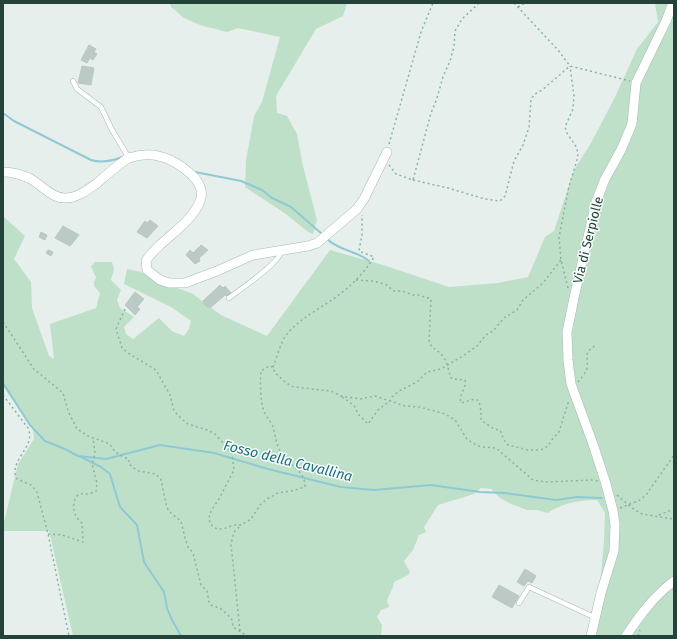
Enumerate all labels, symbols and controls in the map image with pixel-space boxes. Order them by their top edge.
street label: Via di Serpiolle [570,195,606,285]
water label: Fosso della Cavallina [222,437,354,485]

